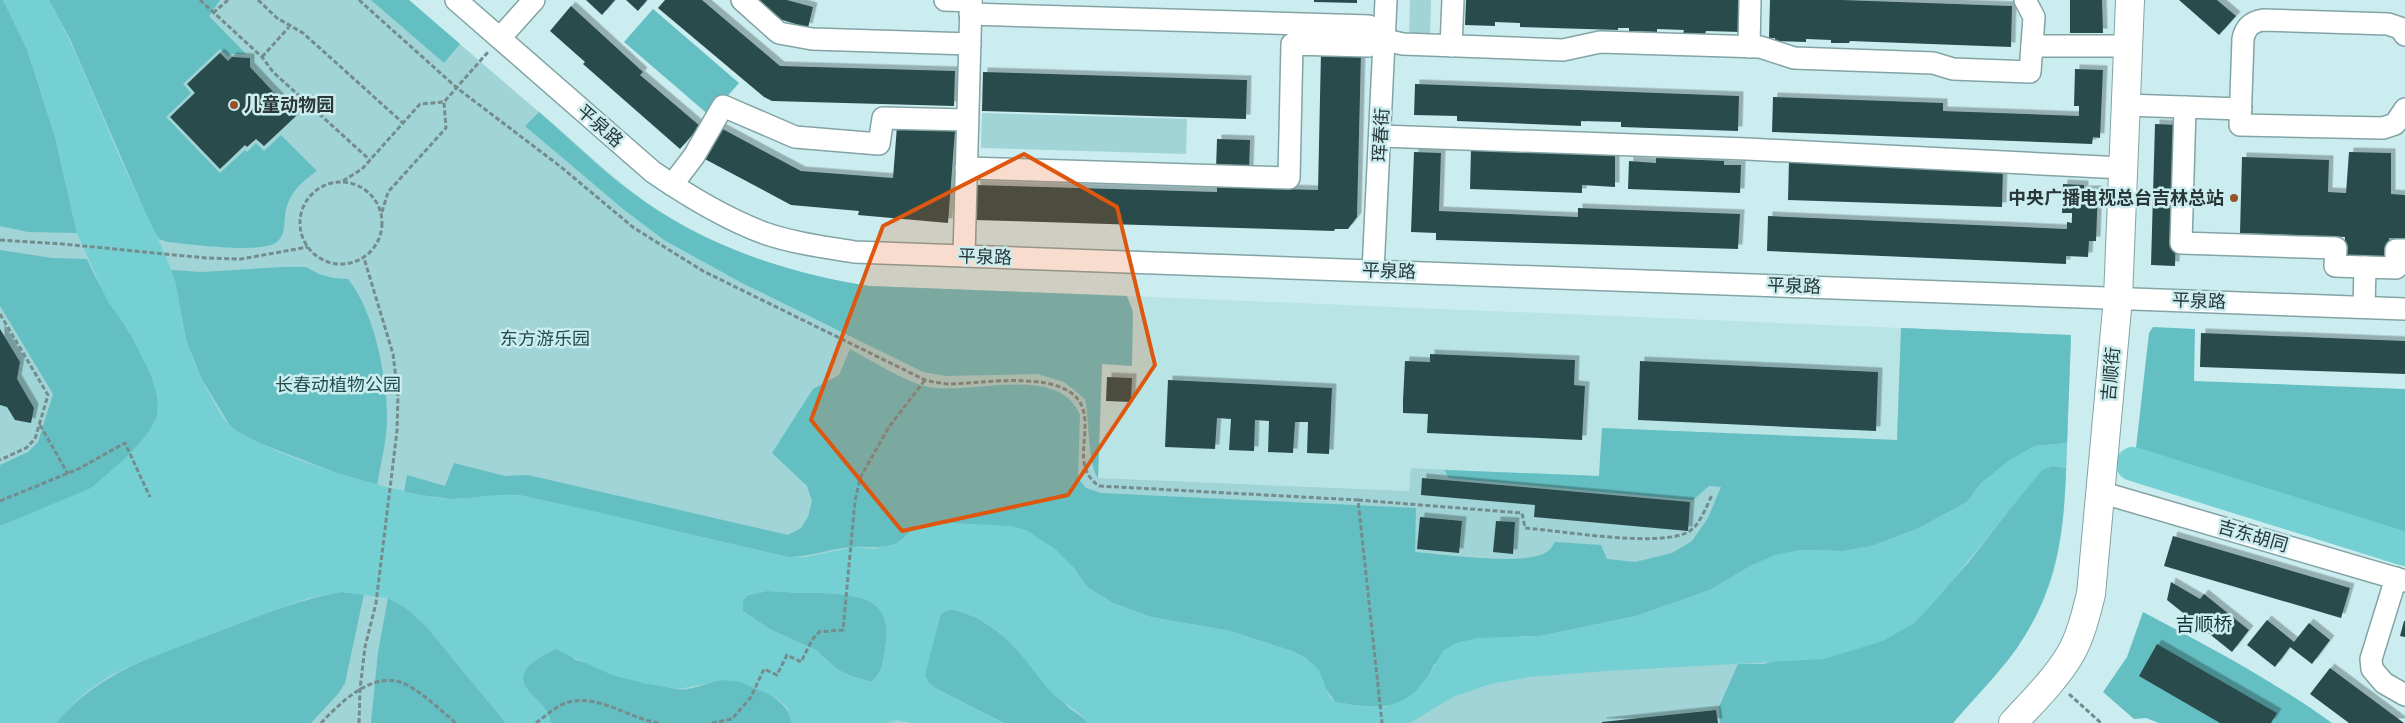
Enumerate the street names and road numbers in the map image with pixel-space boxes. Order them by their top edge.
street label: 平泉路 [572,99,628,152]
street label: 珲春街 [1368,107,1393,163]
street label: 平泉路 [958,244,1012,269]
street label: 平泉路 [1362,258,1416,283]
street label: 平泉路 [1767,273,1821,298]
street label: 平泉路 [2172,288,2226,313]
street label: 吉顺街 [2097,346,2124,402]
street label: 吉东胡同 [2215,515,2291,556]

